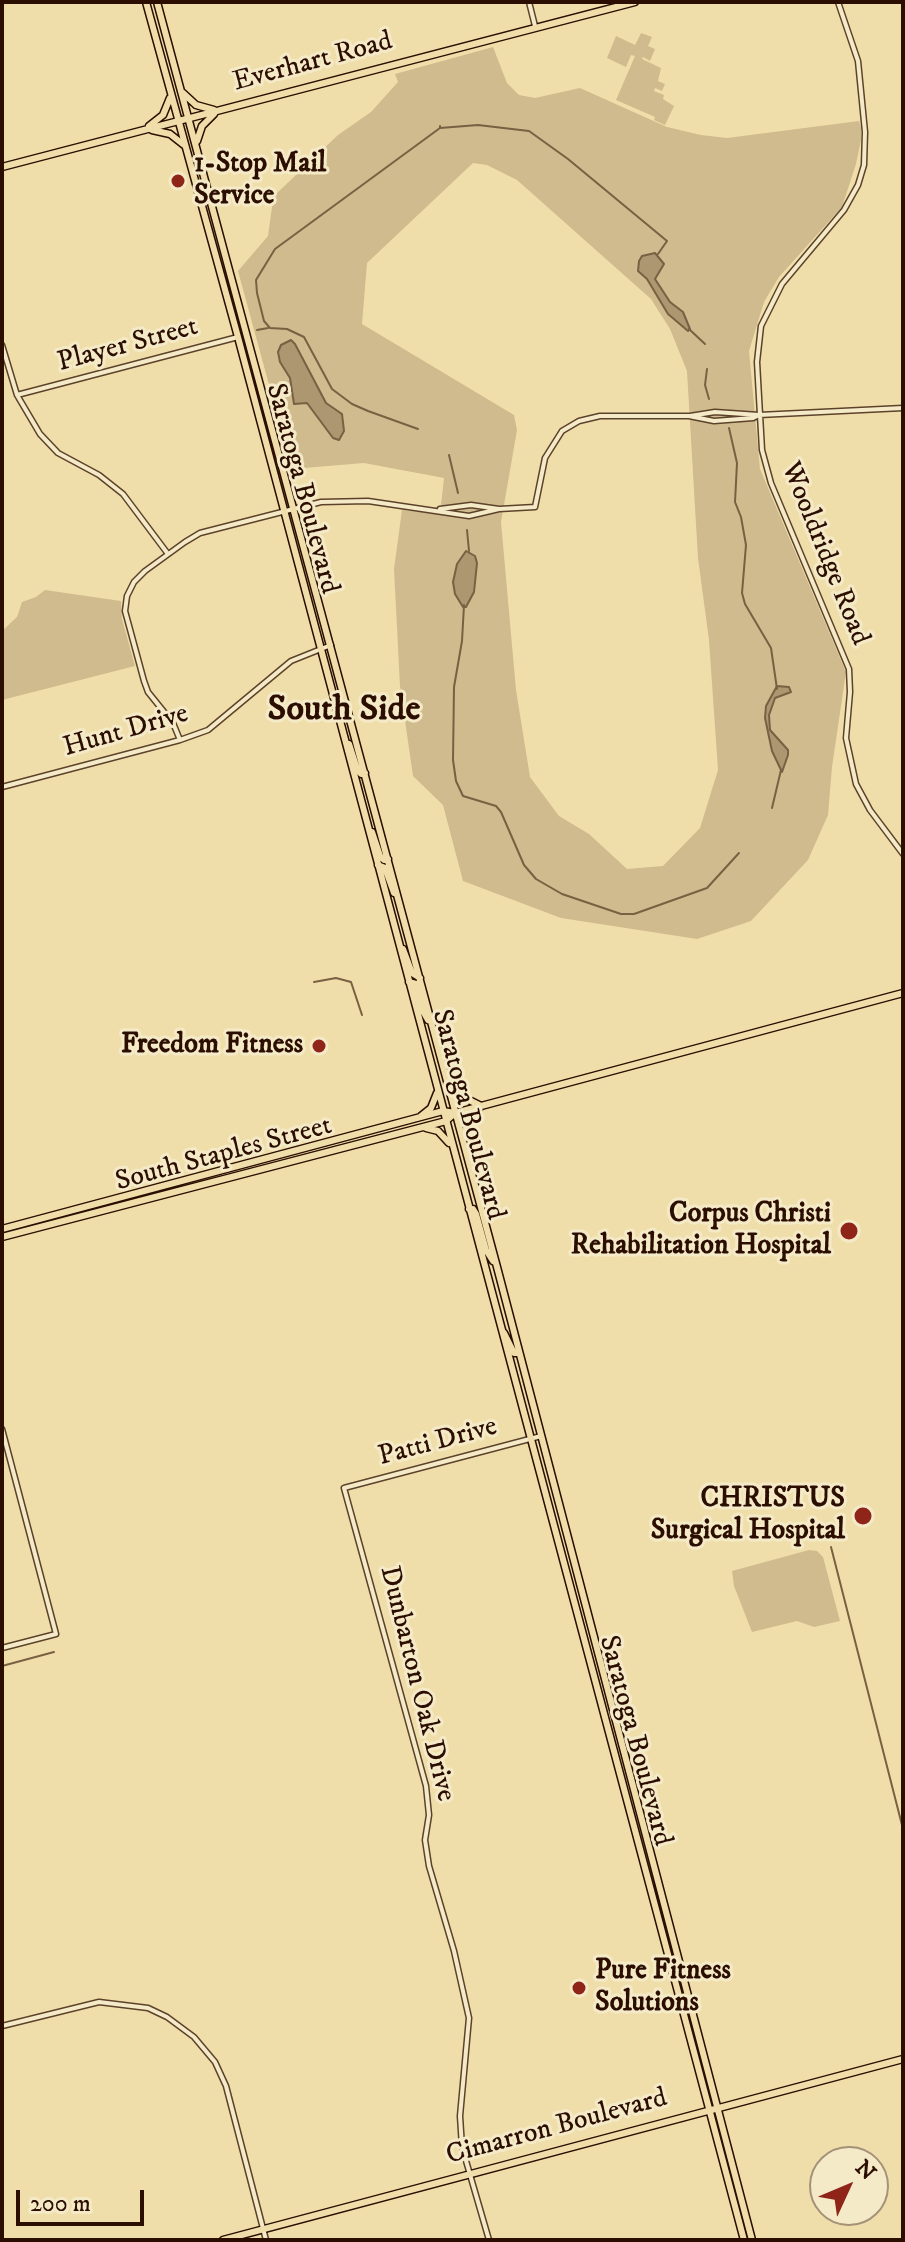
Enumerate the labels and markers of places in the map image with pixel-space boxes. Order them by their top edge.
place label: 1-Stop Mail Service [194,148,326,214]
marker: 1-Stop Mail Service [169,172,187,190]
place label: Freedom Fitness [121,1029,303,1063]
marker: Freedom Fitness [310,1037,328,1055]
place label: Corpus Christi Rehabilitation Hospital [571,1198,831,1264]
marker: Corpus Christi Rehabilitation Hospital [838,1220,860,1242]
place label: CHRISTUS Surgical Hospital [651,1483,845,1549]
marker: CHRISTUS Surgical Hospital [852,1505,874,1527]
place label: Pure Fitness Solutions [595,1955,731,2021]
marker: Pure Fitness Solutions [570,1979,588,1997]

